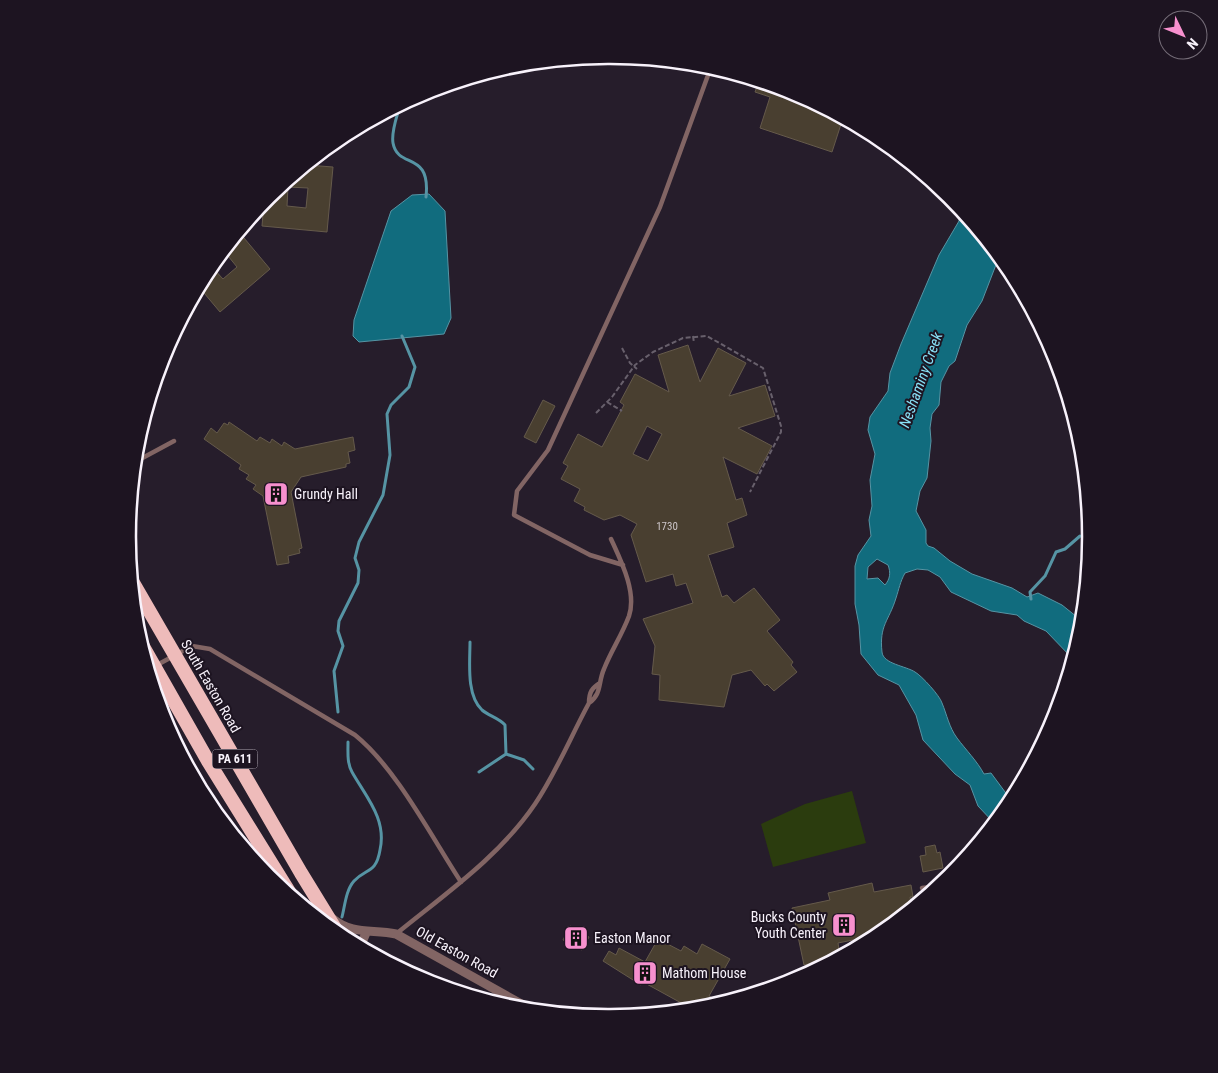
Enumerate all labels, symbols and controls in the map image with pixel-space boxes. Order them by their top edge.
north arrow [1158,10,1208,60]
text: N [1184,35,1201,52]
water label: Neshaminy Creek [895,330,947,430]
building icon: Grundy Hall [263,481,289,507]
place label: Grundy Hall [294,486,358,502]
house number: 1730 [656,520,678,533]
street label: South Easton Road [178,637,244,735]
road number: PA 611 [212,750,258,769]
place label: Bucks County Youth Center [751,909,826,941]
building icon: Bucks County Youth Center [831,912,857,938]
street label: Old Easton Road [413,923,501,981]
building icon: Easton Manor [563,925,589,951]
place label: Easton Manor [594,930,670,946]
building icon: Mathom House [632,960,658,986]
place label: Mathom House [662,965,747,981]

